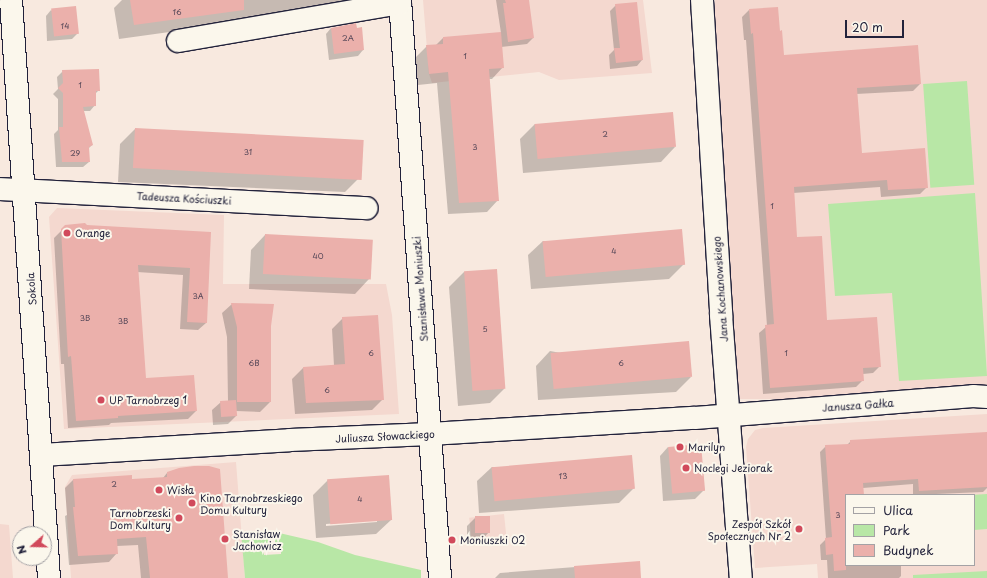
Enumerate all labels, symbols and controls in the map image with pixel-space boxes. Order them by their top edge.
house number: 16 [172,8,182,18]
scale bar [847,12,906,38]
text: 20 m [852,18,883,36]
house number: 14 [61,22,69,32]
house number: 2A [342,34,354,44]
house number: 1 [463,52,467,62]
house number: 1 [78,81,82,91]
house number: 2 [602,130,608,140]
house number: 3 [472,143,478,153]
house number: 31 [244,148,252,158]
house number: 29 [70,149,80,159]
street label: Tadeusza Kościuszki [136,189,232,207]
house number: 1 [770,202,774,212]
place label: Orange [75,227,110,239]
marker: Orange [62,228,72,238]
street label: Stanisława Moniuszki [410,236,430,342]
street label: Jana Kochanowskiego [710,236,730,342]
house number: 4 [611,247,617,257]
house number: 40 [312,252,324,262]
street label: Sokola [24,272,38,306]
house number: 3A [192,292,204,302]
house number: 3B [80,314,90,324]
house number: 3B [118,317,128,327]
house number: 5 [482,325,488,335]
house number: 6 [368,349,374,359]
house number: 1 [784,349,788,359]
house number: 6B [249,359,259,369]
house number: 6 [618,359,624,369]
house number: 6 [324,386,330,396]
place label: UP Tarnobrzeg 1 [109,394,187,406]
marker: UP Tarnobrzeg 1 [96,395,106,405]
street label: Janusza Gałka [822,397,894,413]
street label: Juliusza Słowackiego [335,427,435,445]
place label: Marilyn [688,441,725,453]
marker: Marilyn [675,442,685,452]
place label: Noclegi Jeziorak [694,462,773,474]
marker: Noclegi Jeziorak [681,463,691,473]
house number: 13 [559,472,567,482]
house number: 2 [111,480,117,490]
place label: Wisła [167,484,194,496]
marker: Wisła [154,485,164,495]
place label: Kino Tarnobrzeskiego Domu Kultury [200,491,302,514]
legend [845,494,975,566]
house number: 4 [357,495,363,505]
marker: Kino Tarnobrzeskiego Domu Kultury [187,498,197,508]
text: Ulica [883,501,913,519]
place label: Tarnobrzeski Dom Kultury [110,506,171,530]
house number: 3 [835,511,841,521]
marker: Tarnobrzeski Dom Kultury [174,513,184,523]
place label: Zespół Szkół Społecznych Nr 2 [707,517,791,540]
text: Park [883,521,910,539]
marker: Zespół Szkół Społecznych Nr 2 [794,524,804,534]
north arrow [12,526,52,566]
place label: Stanisław Jachowicz [233,527,282,550]
marker: Stanisław Jachowicz [220,534,230,544]
place label: Moniuszki 02 [460,534,526,546]
marker: Moniuszki 02 [447,535,457,545]
text: Budynek [883,541,933,559]
text: N [12,543,31,557]

